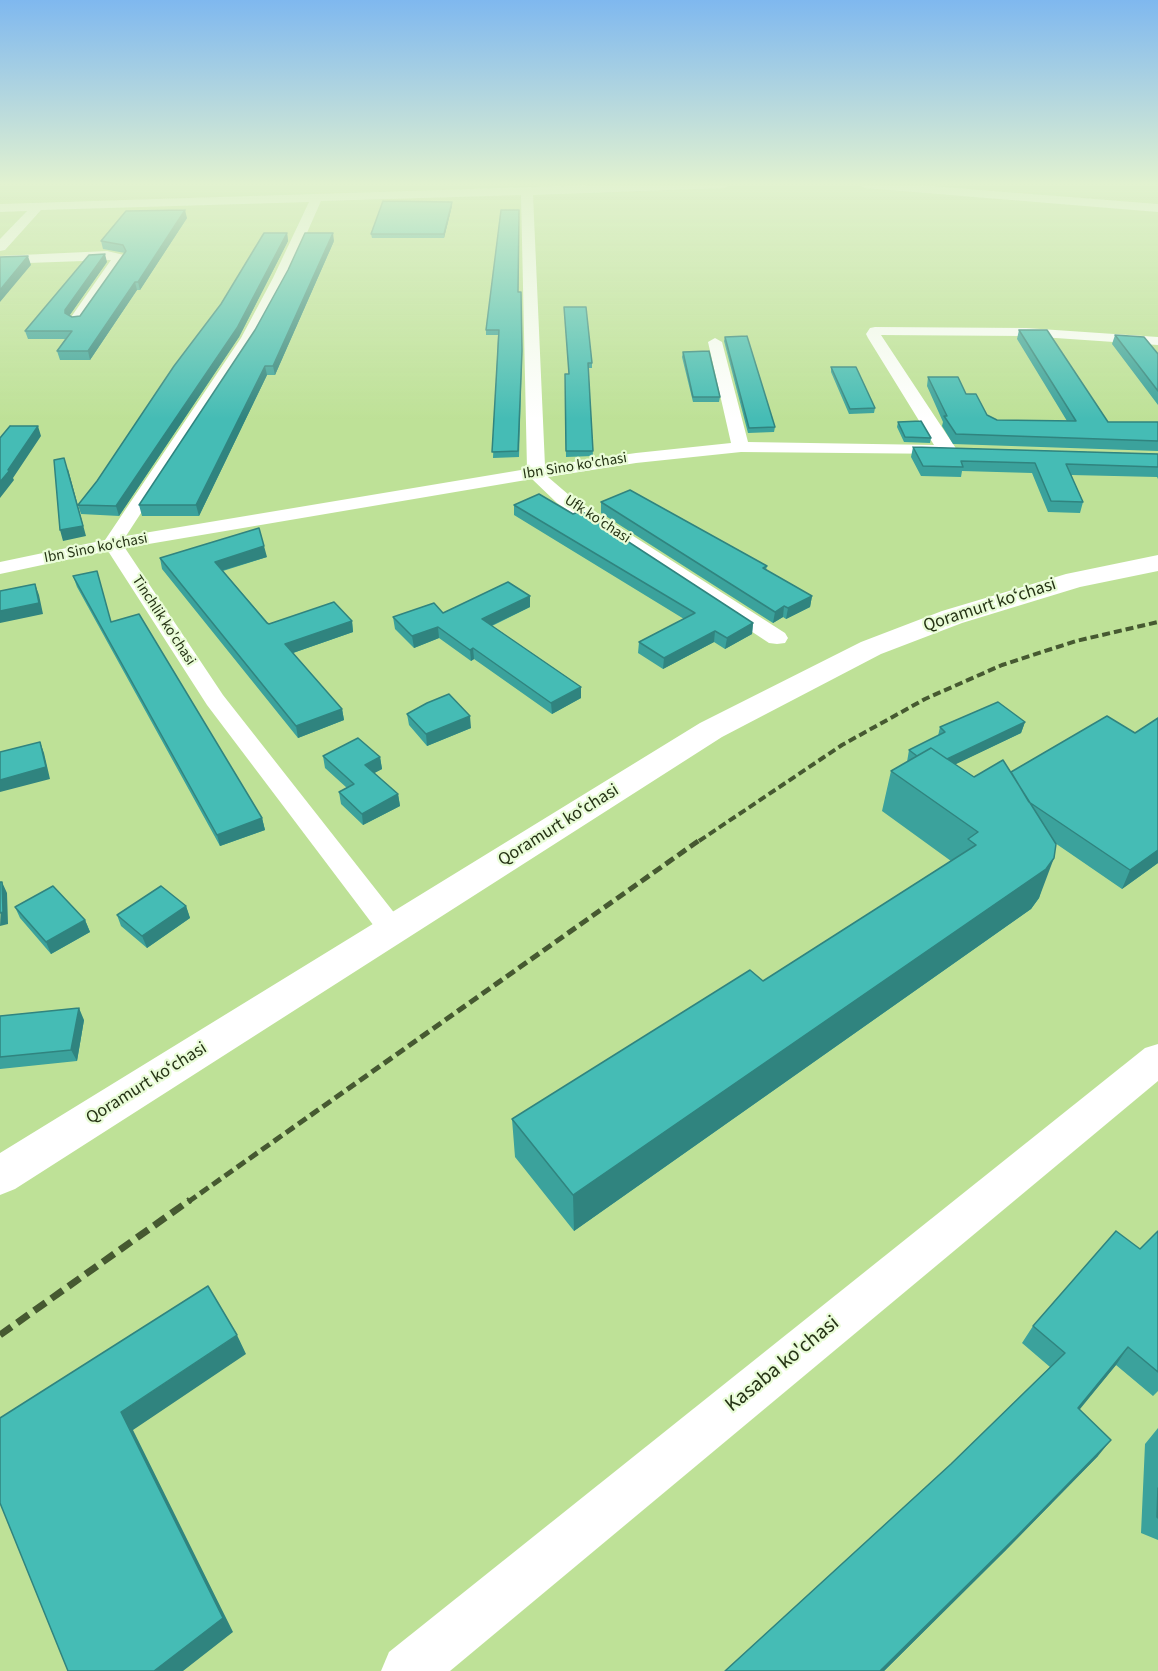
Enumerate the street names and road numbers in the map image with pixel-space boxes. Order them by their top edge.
street label: Ibn Sino ko'chasi [522,450,628,484]
street label: Ufk ko'chasi [561,492,633,548]
street label: Ibn Sino ko'chasi [43,530,149,568]
street label: Tinchlik ko'chasi [127,573,199,669]
street label: Qoramurt koʻchasi [921,574,1059,638]
street label: Qoramurt koʻchasi [495,780,623,872]
street label: Qoramurt koʻchasi [83,1038,211,1130]
street label: Kasaba ko'chasi [721,1311,845,1419]

